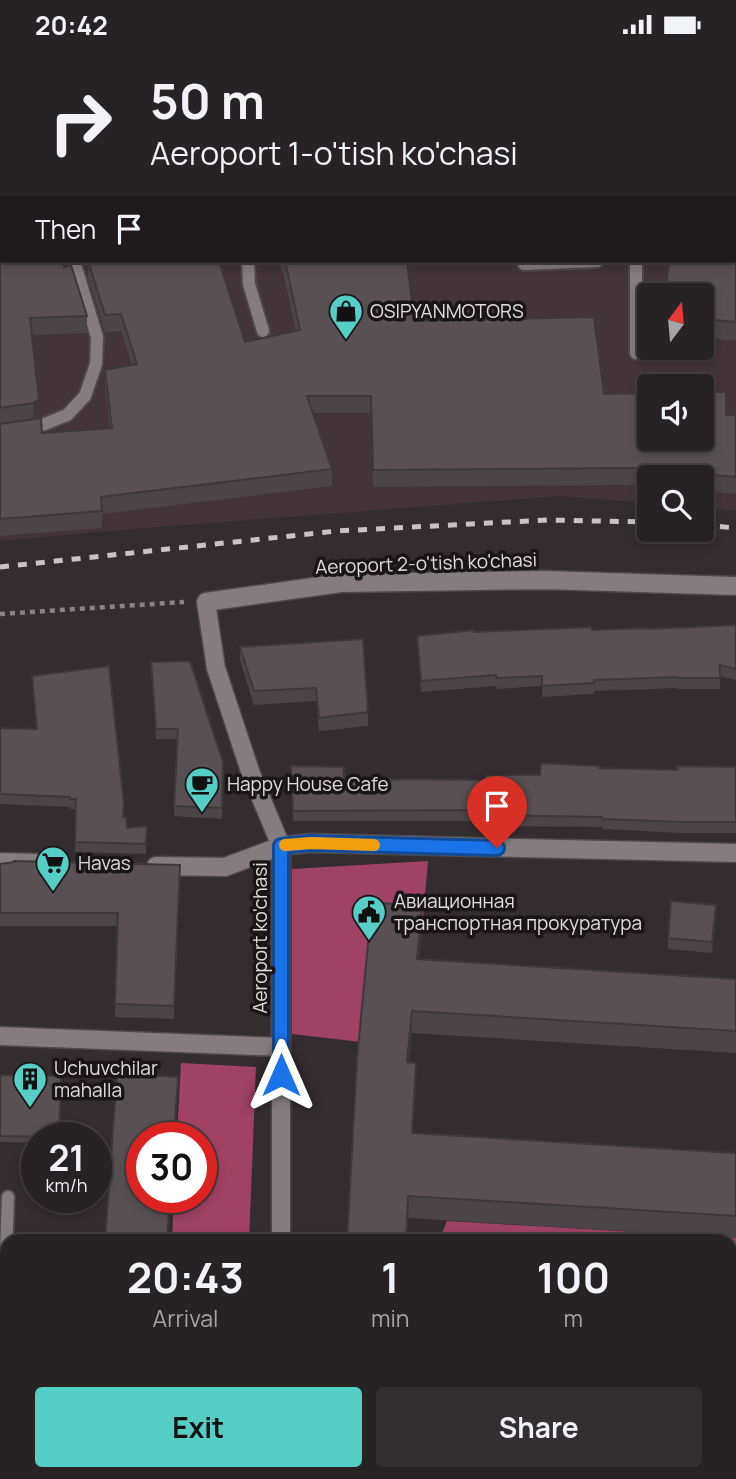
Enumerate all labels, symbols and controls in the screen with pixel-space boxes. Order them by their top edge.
text: 20:42 [35,7,108,43]
text: 50 m [150,67,265,134]
icon: right [35,77,126,168]
text: Aeroport 1-o'tish ko'chasi [150,131,518,175]
icon: arrive [110,210,148,248]
text: Then [35,211,96,247]
north arrow [637,283,714,361]
map controls [637,283,714,542]
shop icon: OSIPYANMOTORS [327,292,365,341]
place label: OSIPYANMOTORS [370,298,524,324]
button: sound [637,374,714,451]
button: search [637,465,714,542]
street label: Aeroport 2-o'tish ko'chasi [315,546,537,580]
cafe icon: Happy House Cafe [183,765,221,814]
place label: Happy House Cafe [227,771,389,797]
pin [467,776,527,848]
icon: arrive [478,787,516,825]
supermarket icon: Havas [34,844,72,893]
place label: Havas [78,850,131,876]
street label: Aeroport ko'chasi [247,862,273,1014]
place label: Авиационная транспортная прокуратура [394,888,642,936]
public building icon: Авиационная транспортная прокуратура [350,893,388,942]
position arrow [244,1038,318,1112]
place label: Uchuvchilar mahalla [54,1055,158,1103]
building icon: Uchuvchilar mahalla [11,1060,49,1109]
speed limit sign: 30 [126,1122,217,1213]
text: 21 [48,1134,85,1182]
text: km/h [46,1173,87,1197]
text: 20:43 [127,1248,244,1306]
text: 1 [381,1248,399,1306]
text: 100 [536,1248,610,1306]
text: Arrival [153,1302,218,1334]
text: min [371,1302,409,1334]
text: m [563,1302,583,1334]
button: Exit [35,1387,362,1467]
button: Share [376,1387,702,1467]

